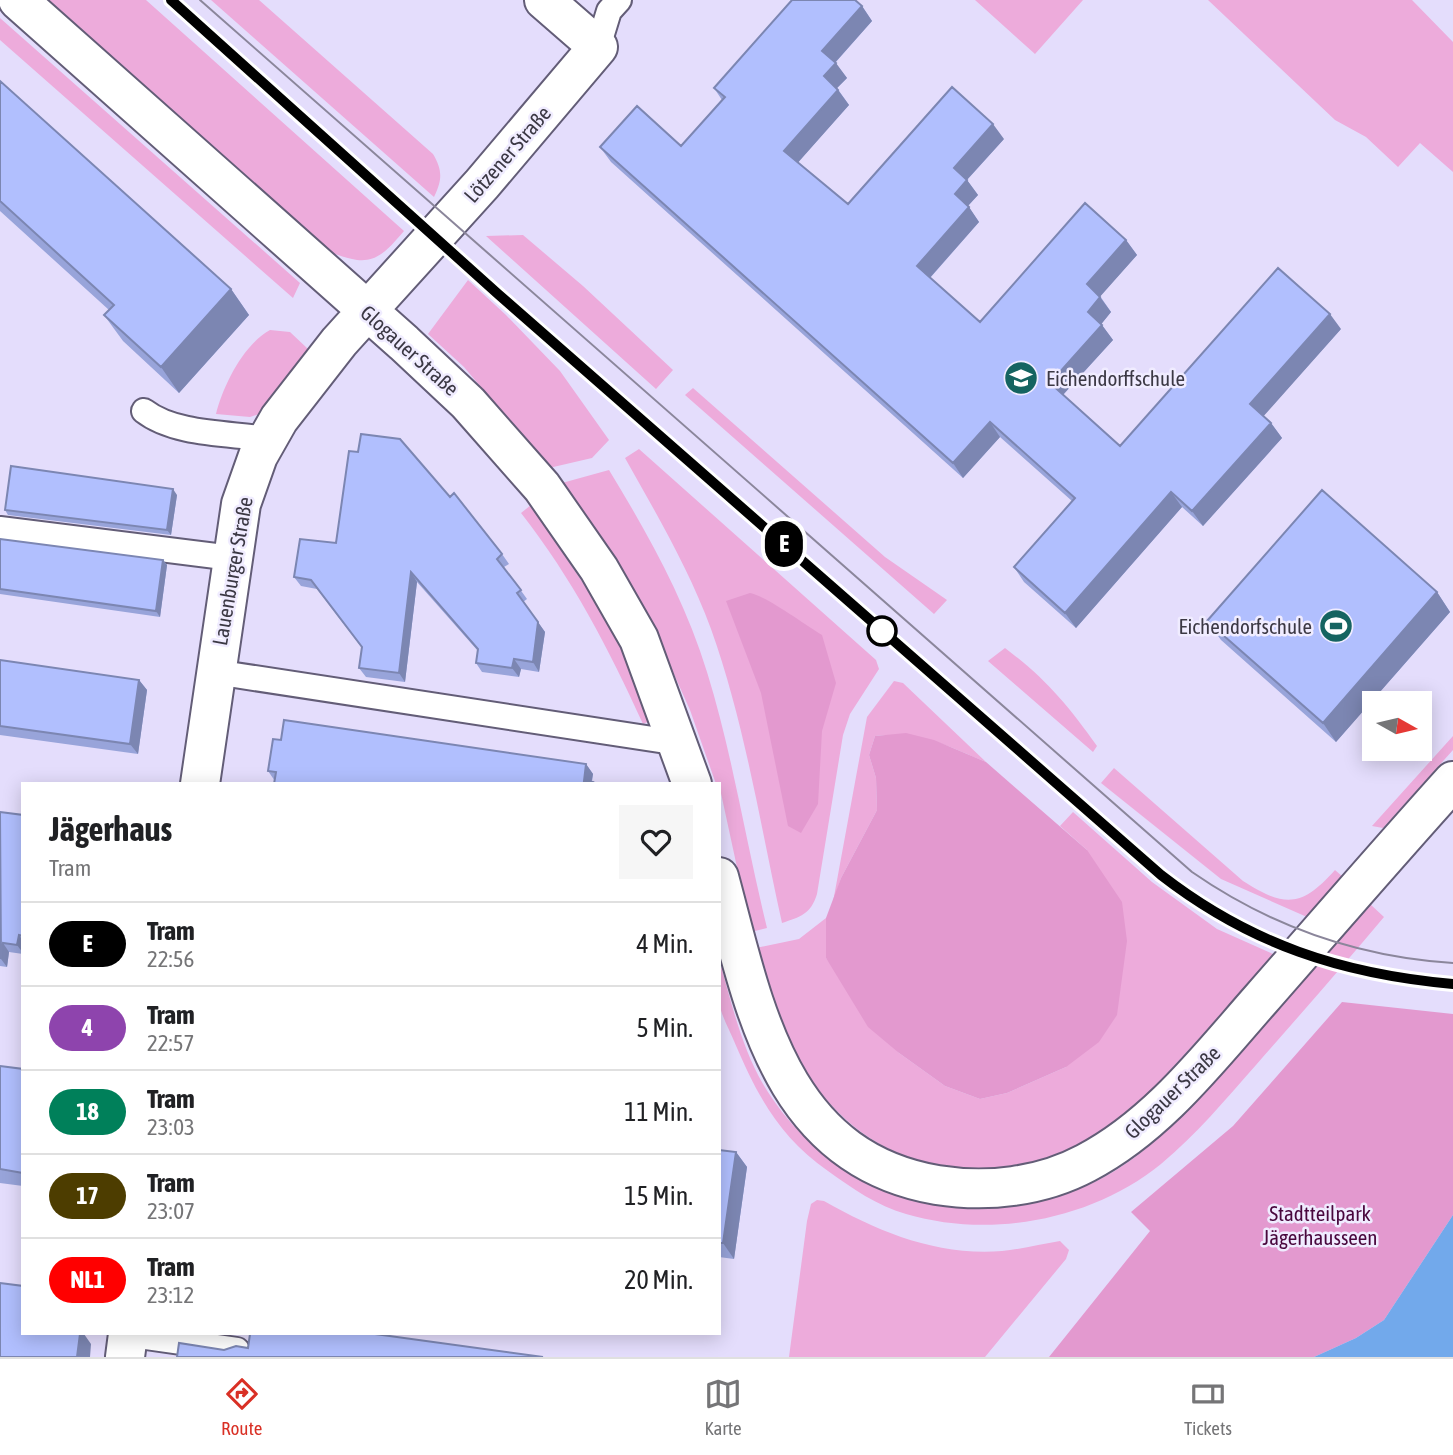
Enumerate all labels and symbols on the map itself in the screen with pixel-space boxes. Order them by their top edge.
street label: Lötzener Straße [459,101,555,207]
street label: Glogauer Straße [356,300,464,400]
school or university icon: Eichendorffschule [1002,359,1040,397]
place label: Eichendorffschule [1046,366,1185,390]
street label: Lauenburger Straße [207,495,257,647]
line badge: E [761,521,807,567]
sports icon: Eichendorfschule [1317,607,1355,645]
place label: Eichendorfschule [1179,614,1312,638]
unlabelled marker [867,616,897,646]
north arrow [1362,691,1432,761]
street label: Glogauer Straße [1119,1041,1225,1143]
park label: Stadtteilpark Jägerhausseen [1263,1201,1377,1249]

